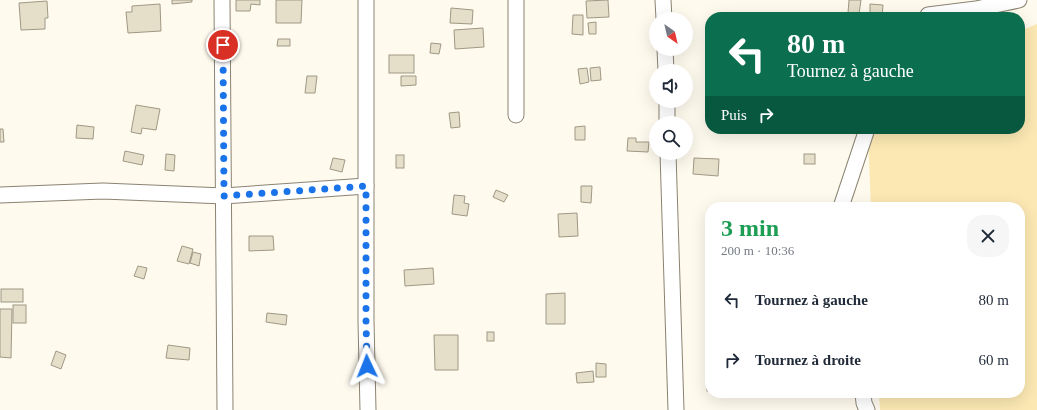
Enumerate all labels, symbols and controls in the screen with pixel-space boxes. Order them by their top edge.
north arrow [649,12,693,56]
map controls [649,12,693,160]
pin [206,28,240,62]
icon: left [721,28,773,80]
text: 80 m [787,28,845,59]
icon: arrive [212,34,234,56]
text: Tournez à gauche [787,61,914,81]
button: sound [649,64,693,108]
icon: right [755,104,777,126]
text: Puis [721,107,747,123]
button: search [649,116,693,160]
text: 3 min [721,215,779,241]
button: close [967,215,1009,257]
text: 200 m · 10:36 [721,243,794,258]
icon: left [721,289,743,311]
text: Tournez à gauche [755,292,868,308]
text: 80 m [979,292,1009,308]
position arrow [346,345,388,387]
icon: right [721,349,743,371]
text: Tournez à droite [755,352,861,368]
text: 60 m [979,352,1009,368]

